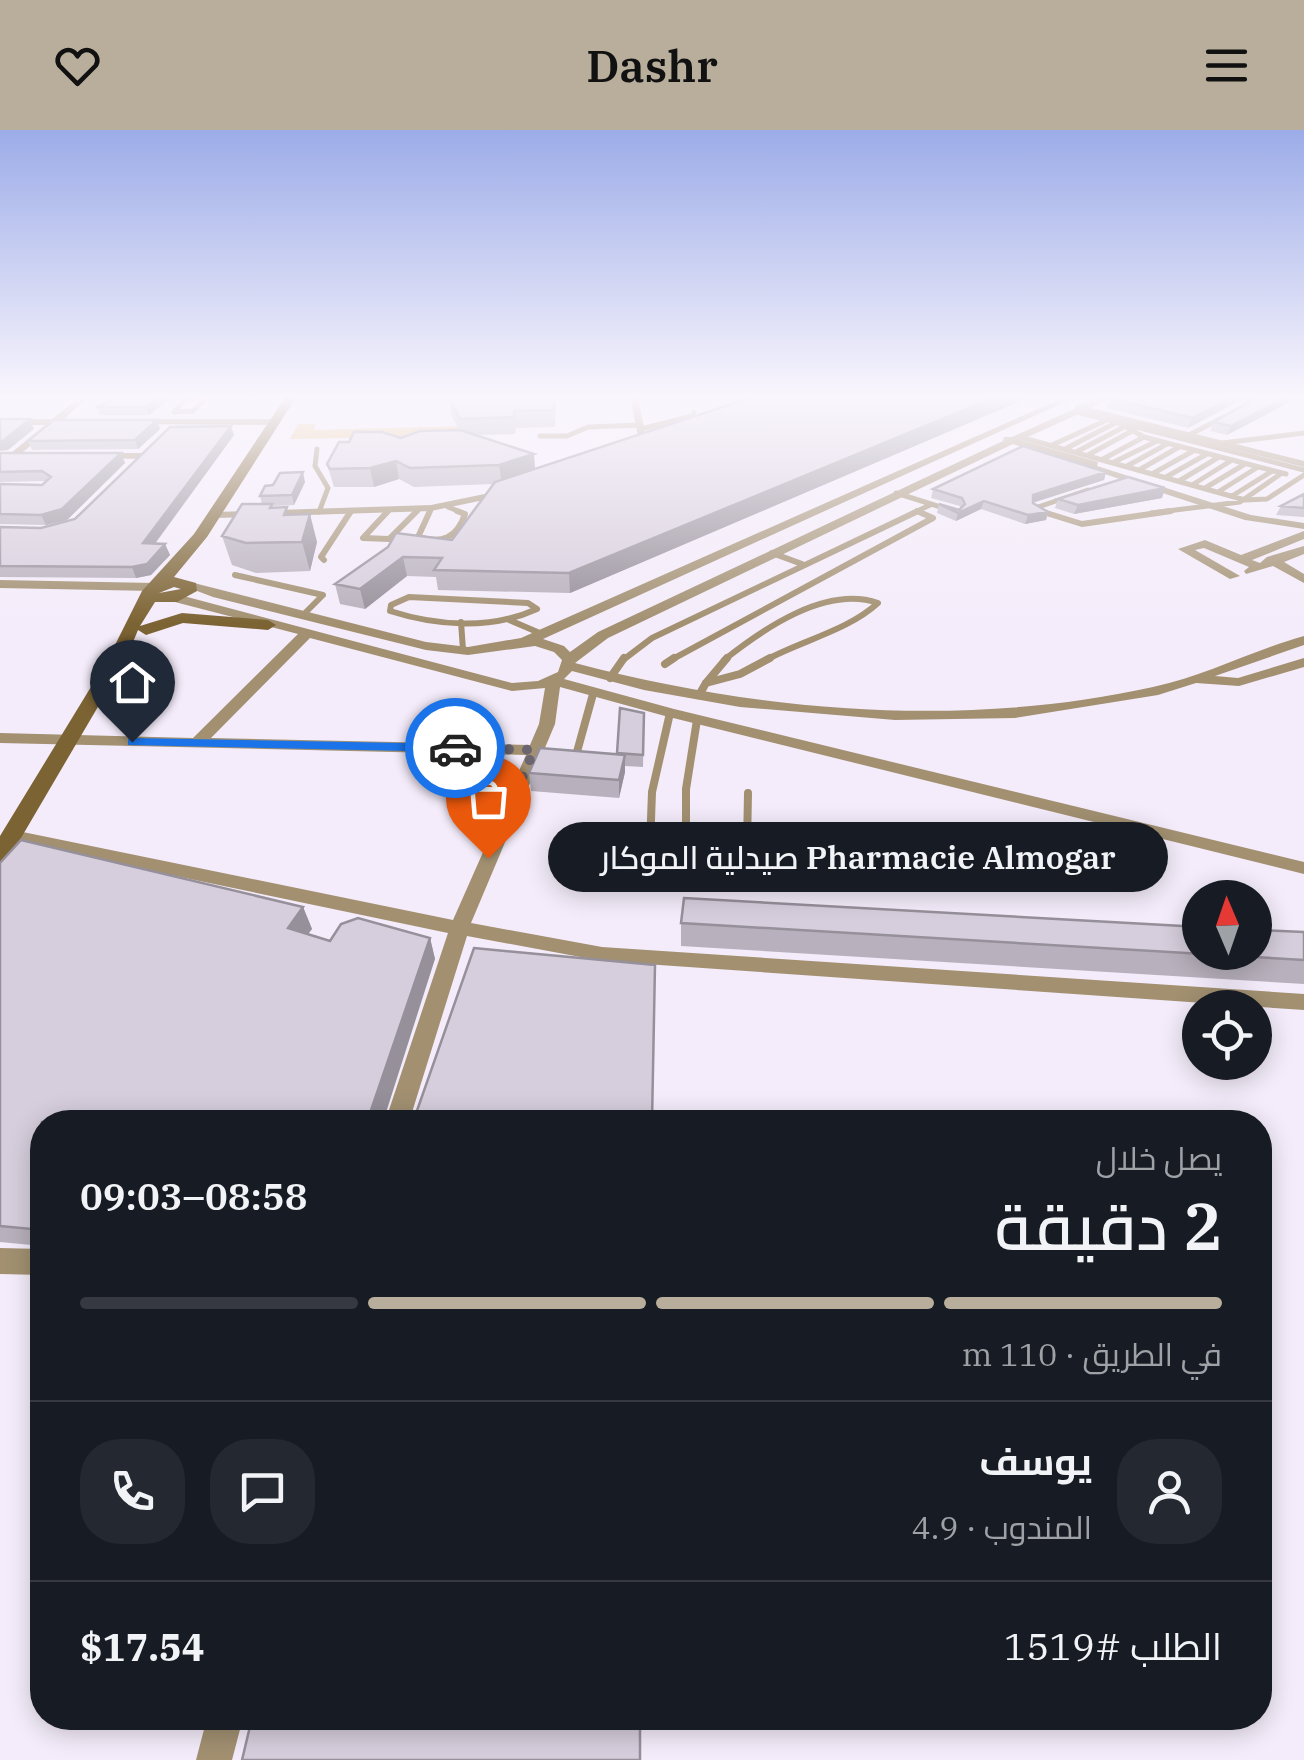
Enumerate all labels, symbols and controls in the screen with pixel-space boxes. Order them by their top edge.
text: Dashr [586,36,718,94]
icon: heart [50,38,105,93]
icon: menu [1199,38,1254,93]
pin [90,640,175,743]
icon: home [105,655,160,710]
courier [405,698,505,798]
icon: car [428,721,483,776]
pin [446,756,531,859]
icon: bag [461,771,516,826]
callout: Pharmacie Almogar صيدلية الموكار [548,823,1168,893]
text: Pharmacie Almogar صيدلية الموكار [601,836,1115,878]
north arrow [1182,880,1272,970]
map controls [1182,880,1272,1080]
button: locate [1182,990,1272,1080]
text: يصل خلال [1096,1137,1222,1179]
text: 08:58–09:03 [80,1171,307,1220]
text: 2 دقيقة [995,1183,1222,1268]
text: في الطريق · 110 m [962,1333,1222,1375]
text: يوسف [979,1436,1092,1485]
button: phone [80,1439,185,1544]
button: chat [210,1439,315,1544]
button: person [1117,1439,1222,1544]
text: المندوب · 4.9 [912,1506,1092,1548]
text: الطلب #1519 [1004,1621,1222,1670]
text: $17.54 [80,1622,205,1671]

